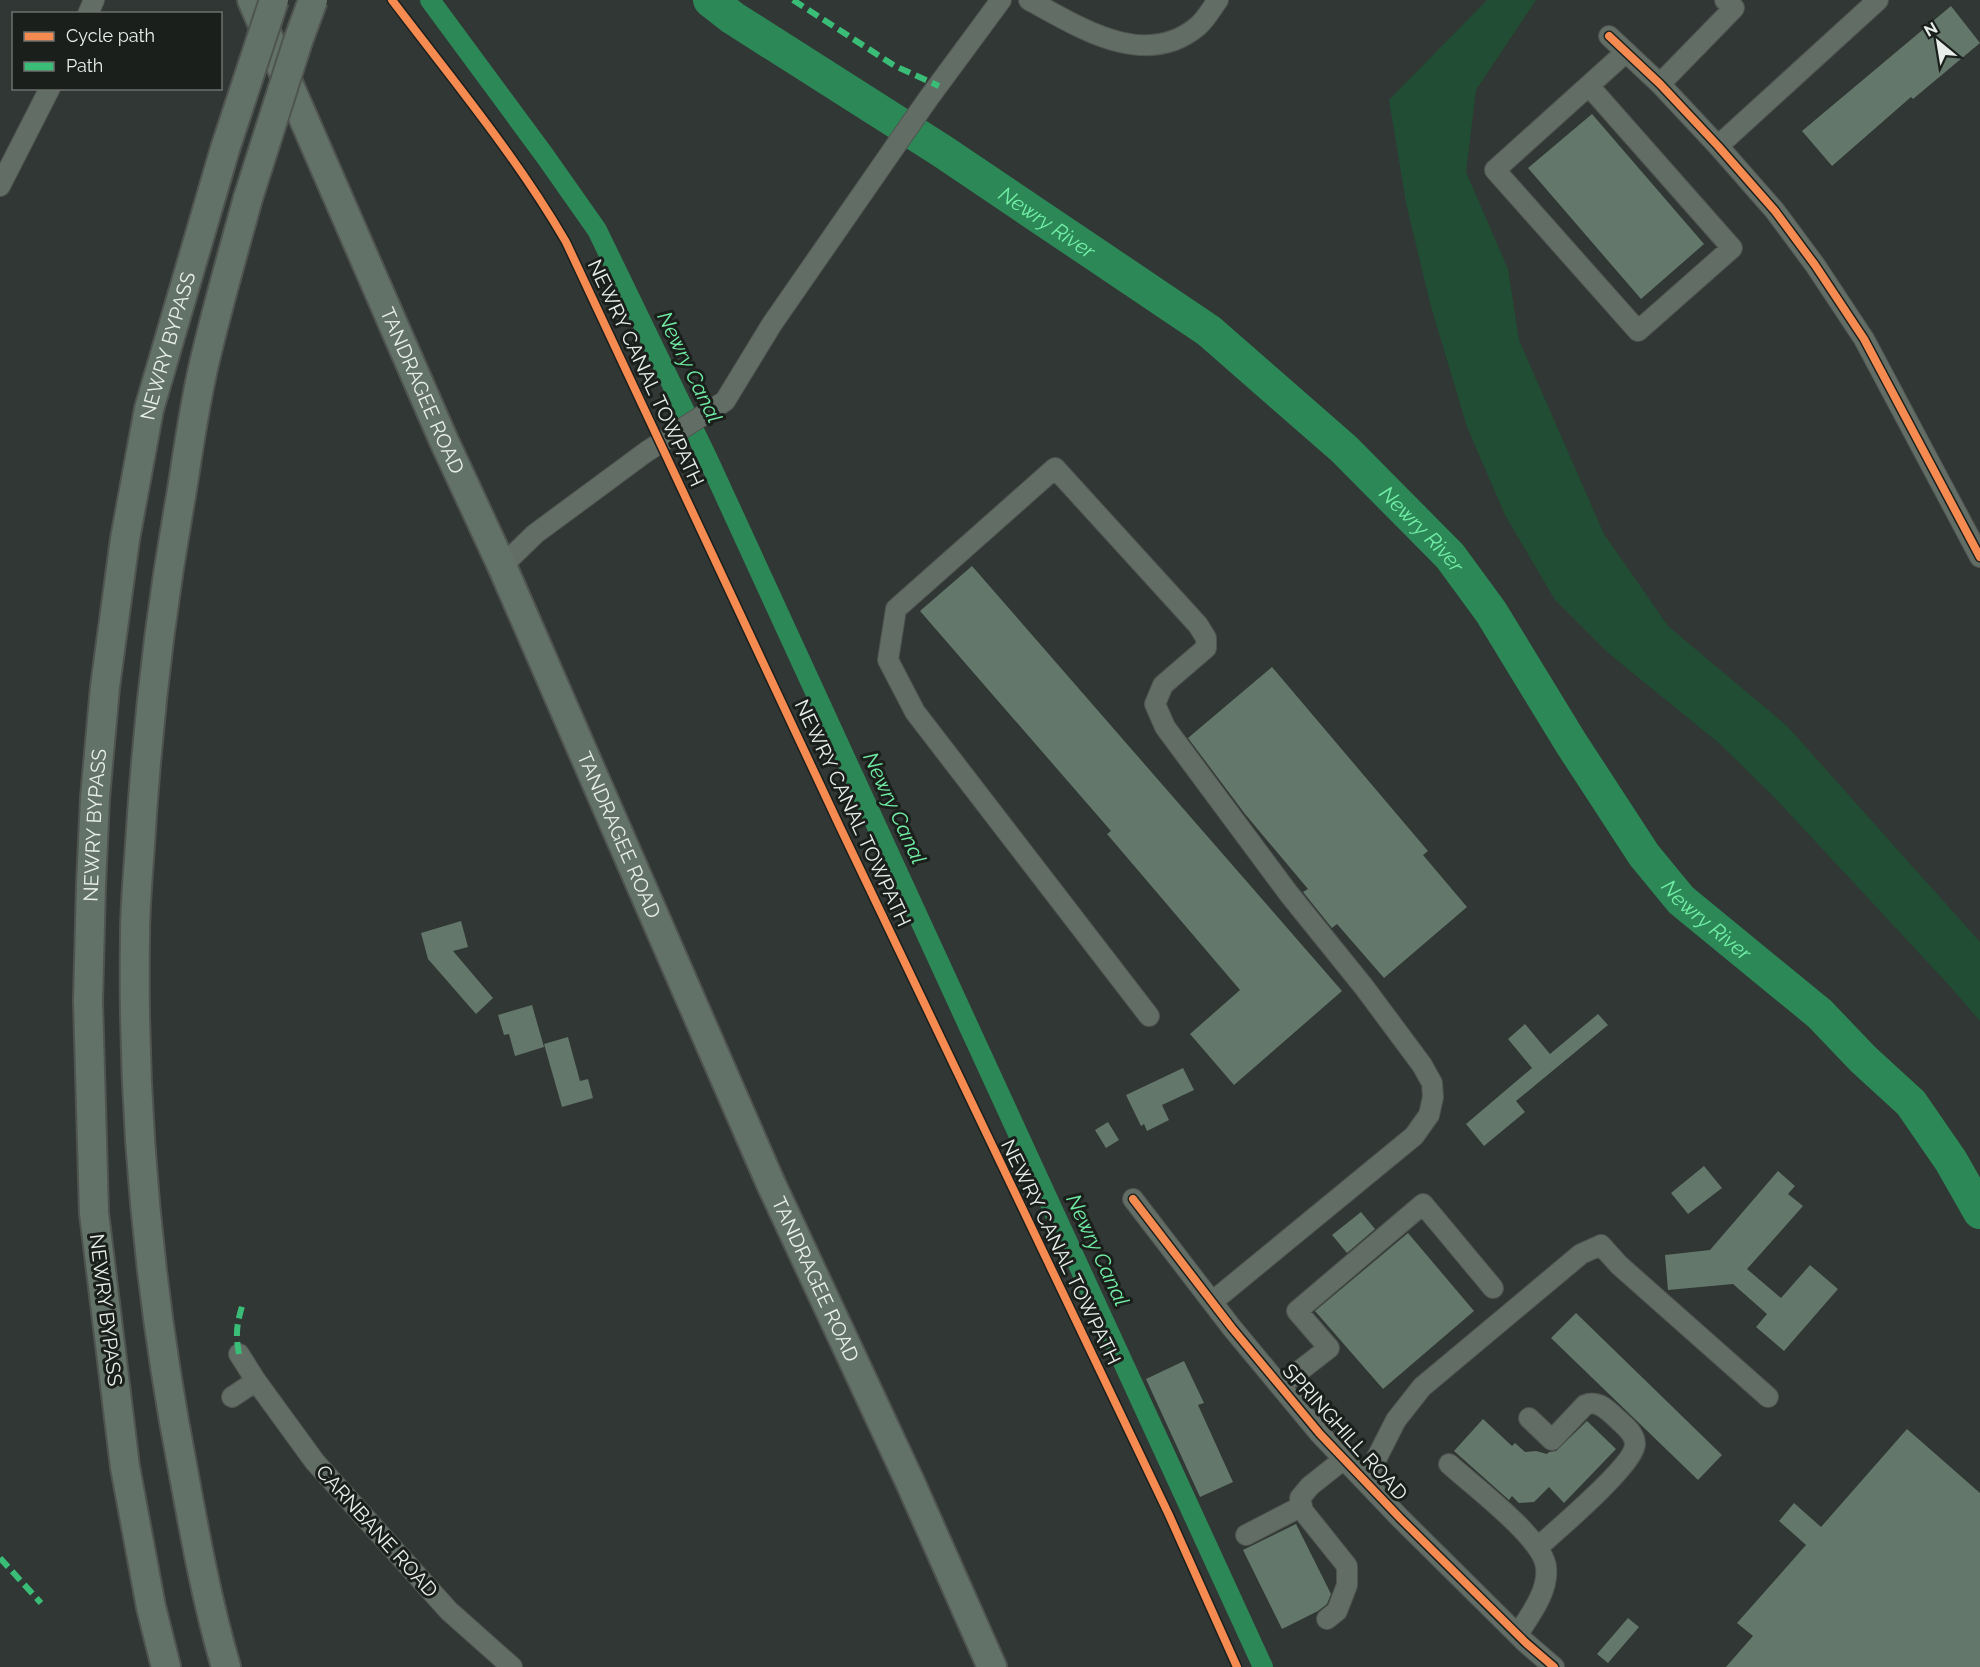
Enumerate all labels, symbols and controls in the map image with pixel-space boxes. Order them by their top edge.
legend [12,12,222,90]
north arrow [1908,12,1968,72]
text: N [1921,18,1941,41]
text: Cycle path [66,25,155,46]
text: Path [66,55,103,76]
water label: Newry River [995,181,1101,264]
street label: NEWRY CANAL TOWPATH [583,256,709,490]
street label: NEWRY BYPASS [135,269,200,422]
street label: TANDRAGEE ROAD [375,304,469,478]
water label: Newry Canal [652,307,728,427]
water label: Newry River [1375,480,1470,577]
street label: NEWRY CANAL TOWPATH [790,696,916,930]
street label: NEWRY BYPASS [79,748,111,902]
street label: TANDRAGEE ROAD [572,748,666,922]
water label: Newry Canal [858,748,932,868]
water label: Newry River [1657,874,1757,966]
street label: NEWRY CANAL TOWPATH [996,1135,1126,1369]
water label: Newry Canal [1061,1190,1135,1310]
street label: TANDRAGEE ROAD [767,1193,864,1366]
street label: NEWRY BYPASS [85,1232,127,1388]
street label: SPRINGHILL ROAD [1277,1359,1413,1505]
street label: CARNBANE ROAD [311,1460,443,1602]

